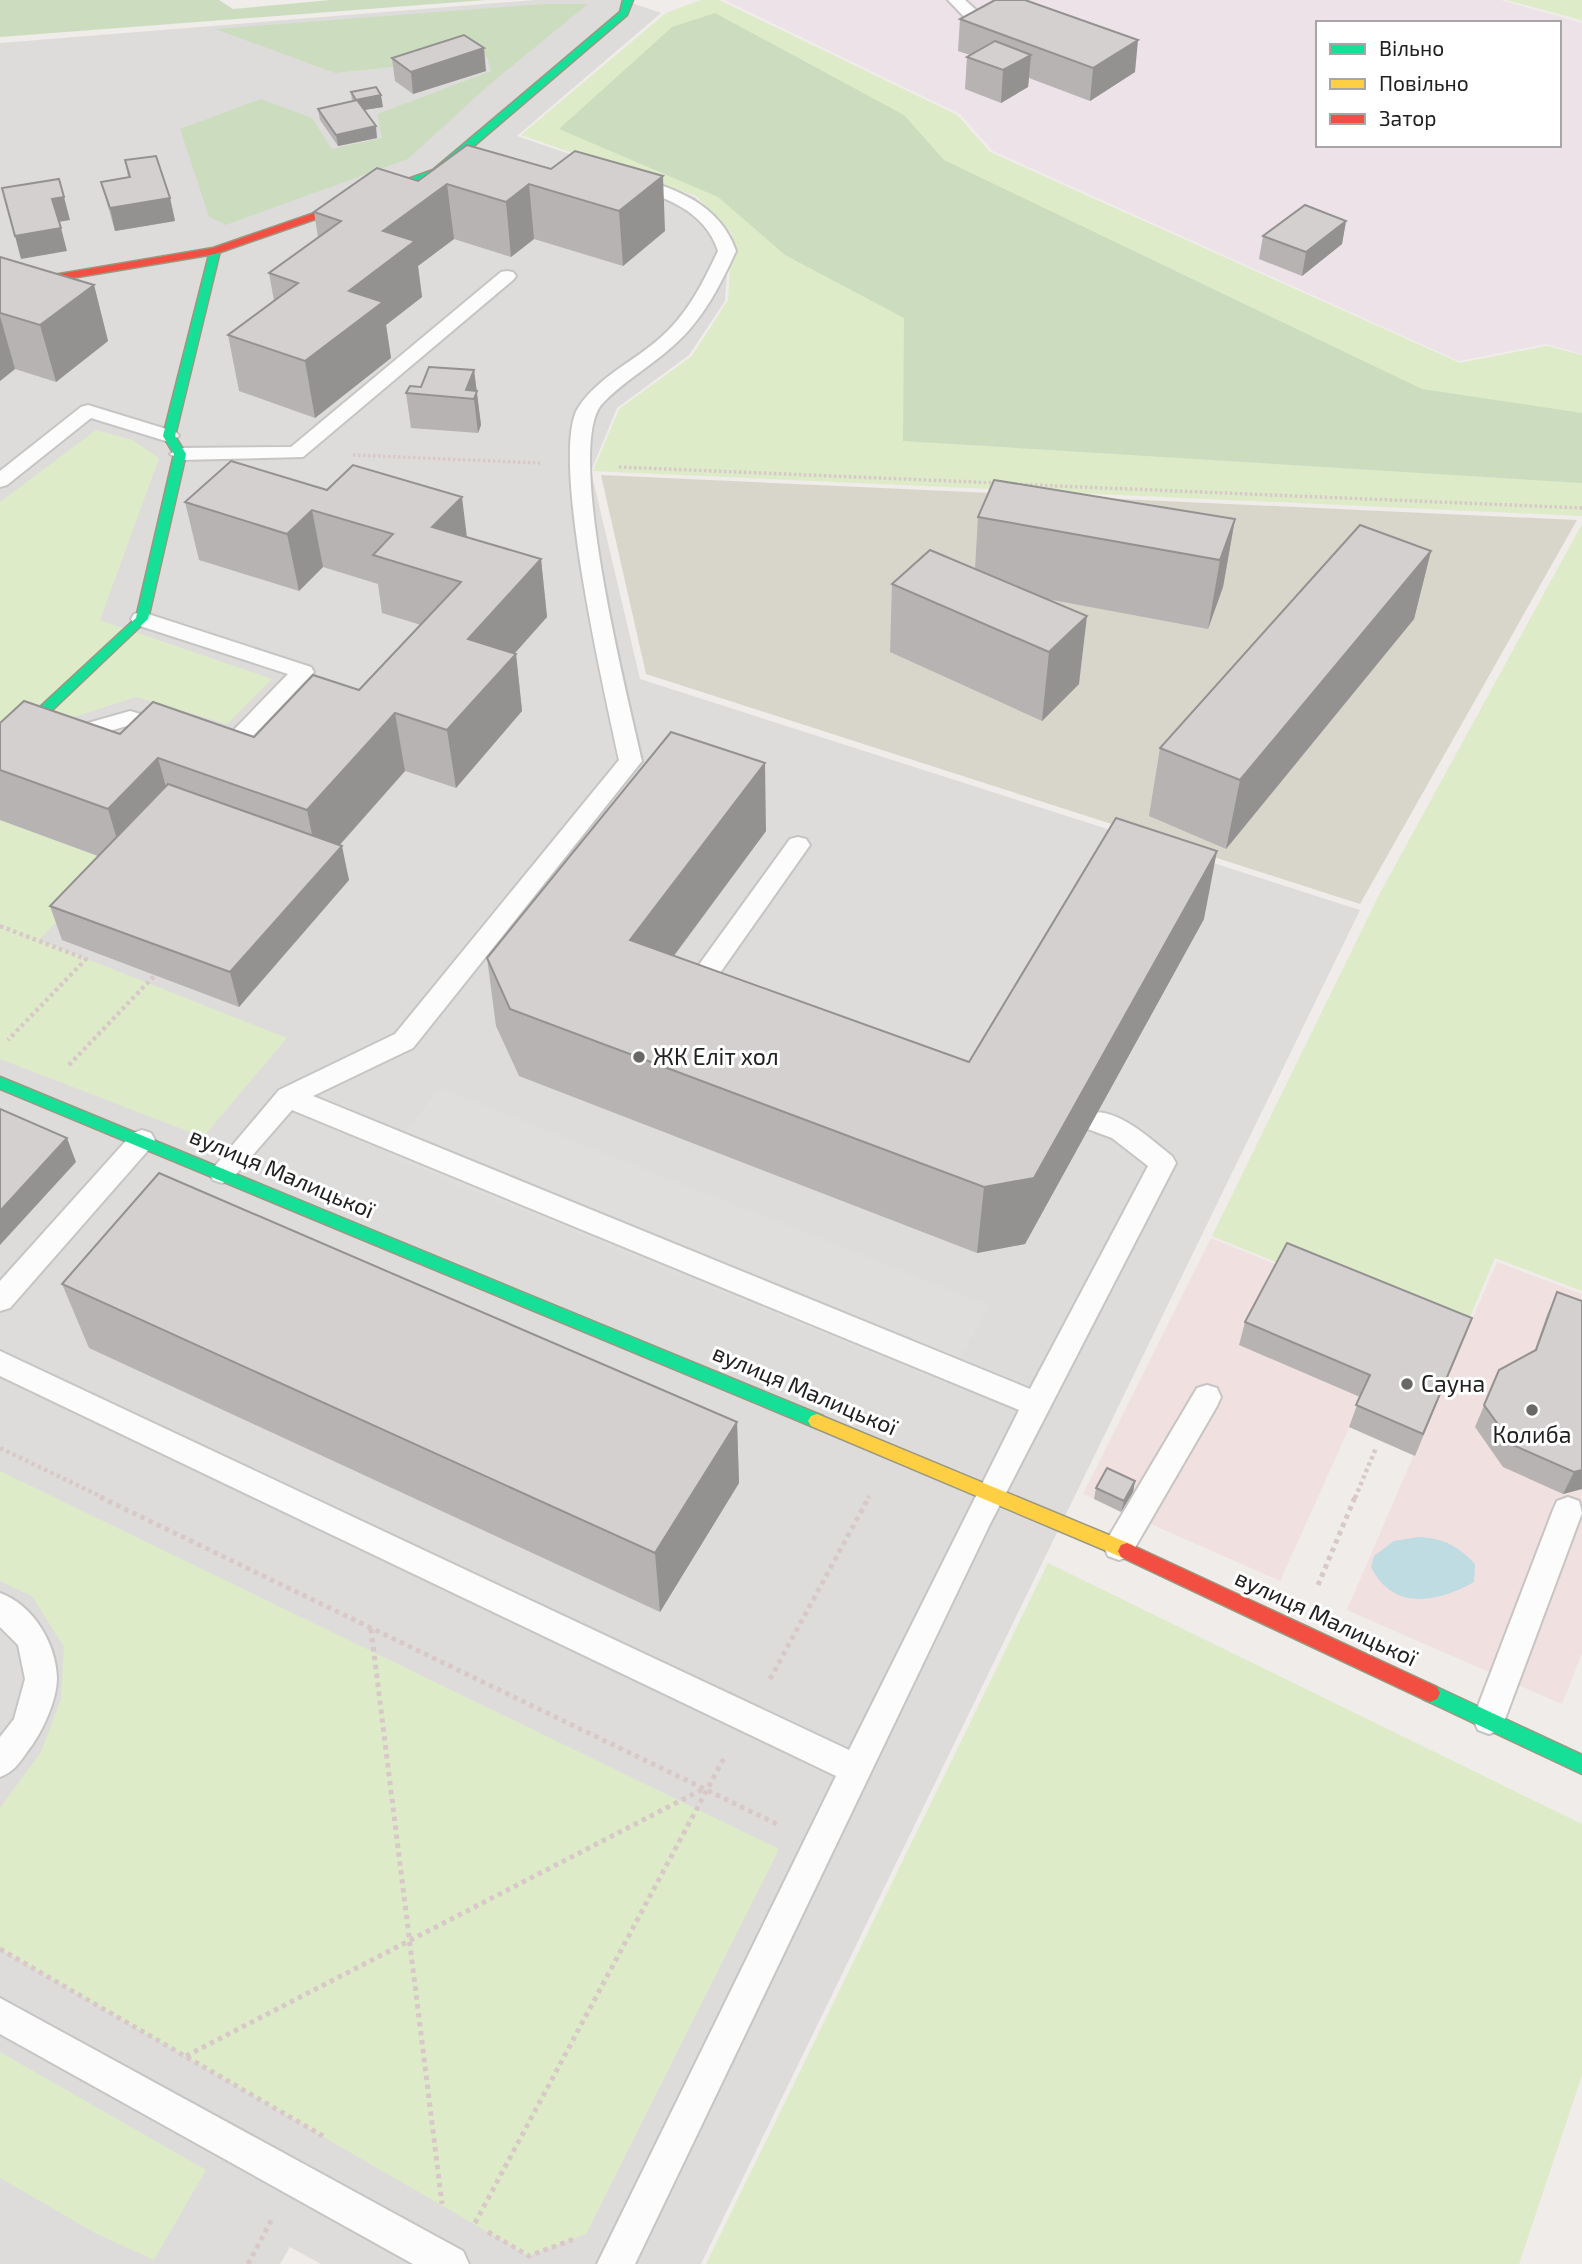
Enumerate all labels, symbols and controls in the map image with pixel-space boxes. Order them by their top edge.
legend [1316,21,1561,147]
text: Вільно [1379,35,1444,60]
text: Повільно [1379,70,1469,95]
text: Затор [1379,105,1437,130]
place label: ЖК Еліт хол [653,1042,779,1070]
marker: ЖК Еліт хол [631,1049,647,1065]
street label: вулиця Малицької [186,1121,379,1225]
street label: вулиця Малицької [709,1338,902,1442]
place label: Сауна [1421,1369,1485,1398]
marker: Сауна [1399,1376,1415,1392]
marker: Колиба [1524,1402,1540,1418]
place label: Колиба [1493,1420,1571,1448]
street label: вулиця Малицької [1230,1563,1422,1673]

